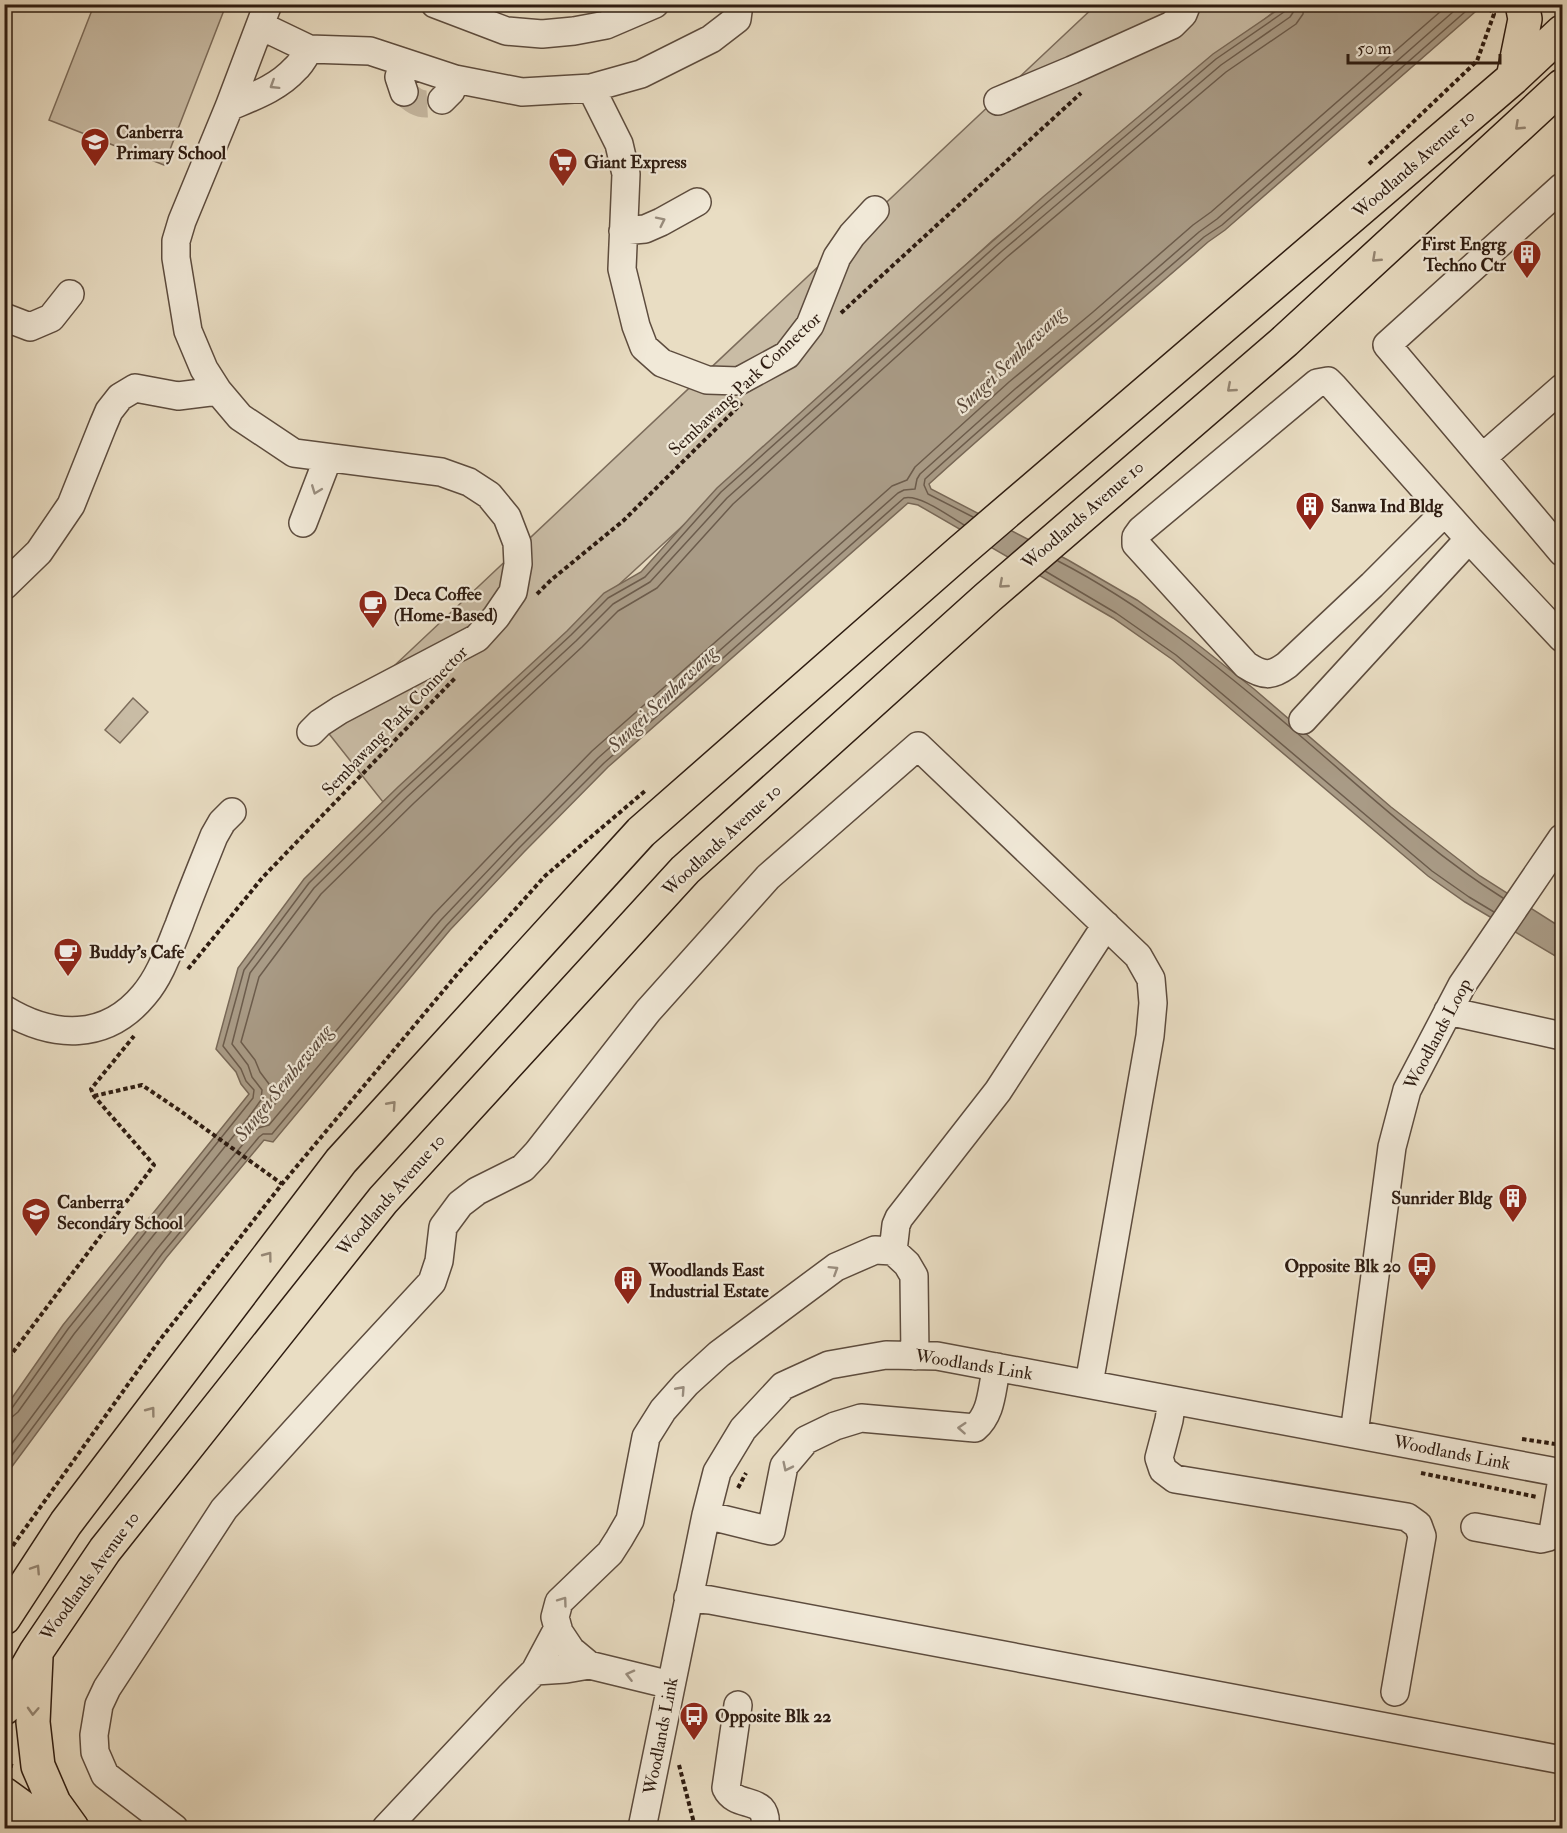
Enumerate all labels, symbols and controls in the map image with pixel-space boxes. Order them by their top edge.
scale bar [1348,27,1500,65]
text: 50 m [1357,37,1392,60]
one-way arrow [270,78,281,89]
street label: Woodlands Avenue 10 [1347,105,1480,224]
one-way arrow [1516,119,1526,130]
place label: Canberra Primary School [116,121,227,165]
school or university icon: Canberra Primary School [79,126,111,168]
supermarket icon: Giant Express [547,146,579,188]
place label: Giant Express [584,151,687,174]
one-way arrow [655,217,666,229]
place label: First Engrg Techno Ctr [1421,233,1507,277]
building icon: First Engrg Techno Ctr [1511,238,1543,280]
one-way arrow [1372,251,1383,262]
water label: Sungei Sembawang [949,300,1071,419]
street label: Sembawang Park Connector [664,307,826,461]
one-way arrow [1227,381,1238,392]
street label: Woodlands Avenue 10 [1016,456,1149,575]
one-way arrow [310,485,323,495]
building icon: Sanwa Ind Bldg [1294,490,1326,532]
place label: Sanwa Ind Bldg [1331,495,1444,518]
one-way arrow [999,577,1010,588]
place label: Deca Coffee (Home-Based) [394,583,498,627]
cafe icon: Deca Coffee (Home-Based) [357,588,389,630]
water label: Sungei Sembawang [601,639,723,758]
street label: Sembawang Park Connector [317,641,473,801]
street label: Woodlands Avenue 10 [657,779,786,902]
cafe icon: Buddy's Cafe [52,936,84,978]
place label: Buddy's Cafe [89,941,185,964]
street label: Woodlands Loop [1399,975,1477,1094]
water label: Sungei Sembawang [228,1018,339,1147]
one-way arrow [385,1101,396,1112]
street label: Woodlands Avenue 10 [331,1129,450,1262]
building icon: Sunrider Bldg [1497,1182,1529,1224]
place label: Sunrider Bldg [1391,1187,1493,1210]
place label: Canberra Secondary School [57,1191,183,1235]
school or university icon: Canberra Secondary School [20,1196,52,1238]
bus stop icon: Opposite Blk 20 [1406,1250,1438,1292]
one-way arrow [261,1252,272,1263]
place label: Opposite Blk 20 [1284,1255,1401,1278]
place label: Woodlands East Industrial Estate [648,1259,769,1303]
building icon: Woodlands East Industrial Estate [612,1264,644,1306]
one-way arrow [827,1267,838,1278]
street label: Woodlands Link [913,1344,1035,1386]
one-way arrow [674,1386,685,1397]
one-way arrow [143,1407,154,1418]
one-way arrow [958,1421,967,1434]
street label: Woodlands Link [1391,1430,1513,1476]
one-way arrow [782,1461,794,1472]
street label: Woodlands Avenue 10 [35,1507,145,1646]
one-way arrow [29,1565,41,1575]
one-way arrow [556,1597,567,1608]
one-way arrow [625,1669,635,1682]
street label: Woodlands Link [638,1675,684,1797]
bus stop icon: Opposite Blk 22 [678,1700,710,1742]
place label: Opposite Blk 22 [715,1705,832,1728]
one-way arrow [27,1706,40,1715]

